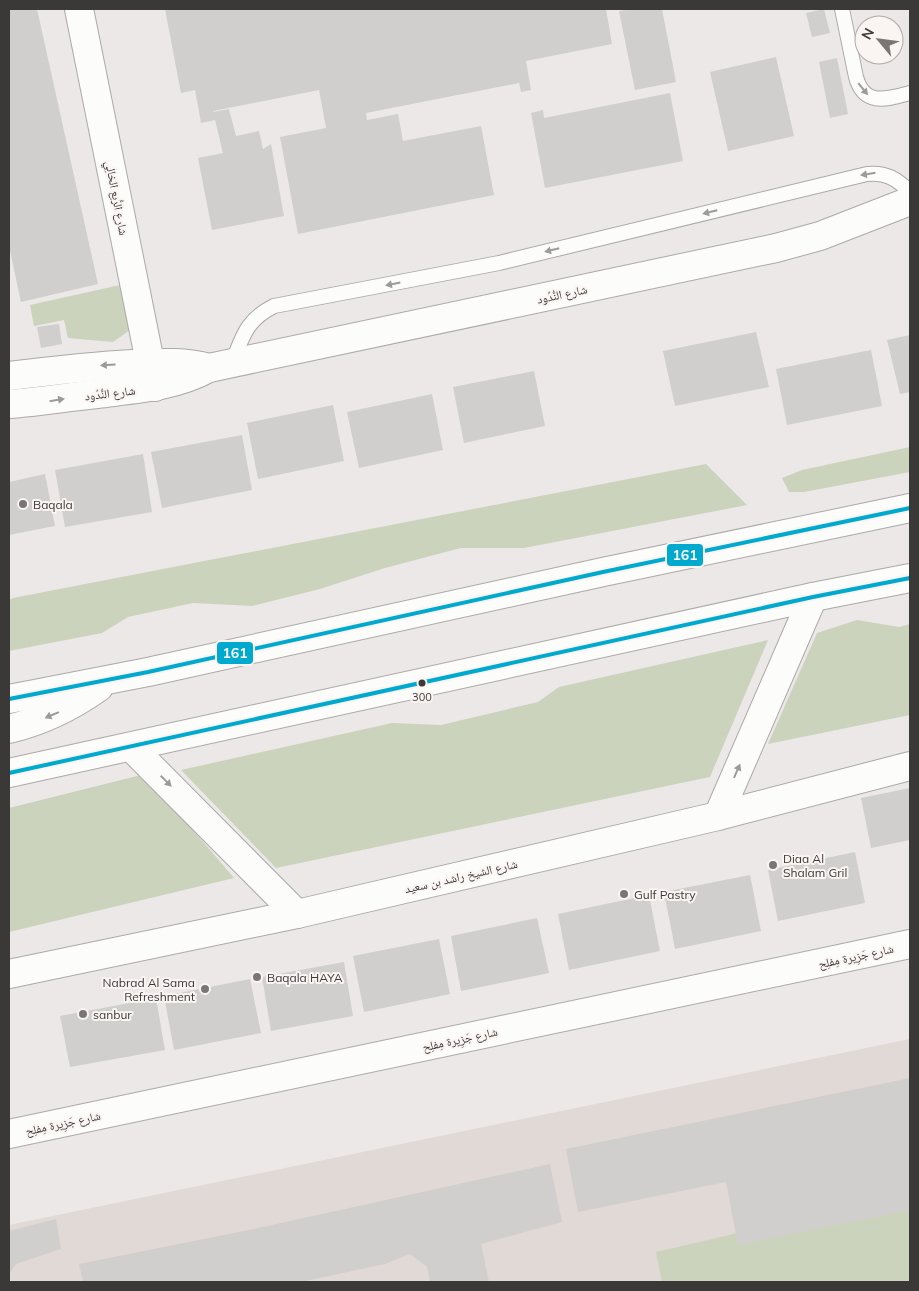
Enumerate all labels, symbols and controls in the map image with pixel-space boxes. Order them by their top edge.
north arrow [854,15,904,65]
text: N [857,25,878,43]
one-way arrow [857,82,868,95]
street label: شارع الرُّبع الخالِي [99,159,132,237]
one-way arrow [859,171,875,179]
one-way arrow [702,208,717,216]
one-way arrow [544,246,559,254]
one-way arrow [384,280,400,288]
street label: شارع النُّدُود [535,281,589,308]
one-way arrow [100,362,116,370]
street label: شارع النُّدُود [84,382,137,405]
one-way arrow [50,396,66,404]
place label: Baqala [33,497,73,512]
marker: Baqala [17,498,29,510]
line badge: 161 [666,543,704,567]
text: 161 [672,546,698,564]
line badge: 161 [216,641,254,665]
text: 161 [222,644,248,662]
marker: 300 [417,678,427,688]
place label: 300 [412,690,432,704]
one-way arrow [45,711,59,719]
one-way arrow [734,764,742,779]
one-way arrow [160,775,172,787]
place label: Diaa Al Shalam Gril [783,851,847,880]
street label: شارع الشيخ راشد بن سعيد [403,856,519,897]
marker: Diaa Al Shalam Gril [767,859,779,871]
place label: Gulf Pastry [634,887,696,902]
marker: Gulf Pastry [618,888,630,900]
street label: شارع جَزِيرة مِفلِح [817,941,895,973]
place label: Baqala HAYA [267,970,343,985]
marker: Baqala HAYA [251,971,263,983]
place label: Nabrad Al Sama Refreshment [103,975,195,1004]
marker: Nabrad Al Sama Refreshment [199,983,211,995]
place label: sanbur [93,1007,132,1022]
marker: sanbur [77,1008,89,1020]
street label: شارع جَزِيرة مِفلِح [421,1024,499,1056]
street label: شارع جَزِيرة مِفلِح [24,1108,102,1140]

